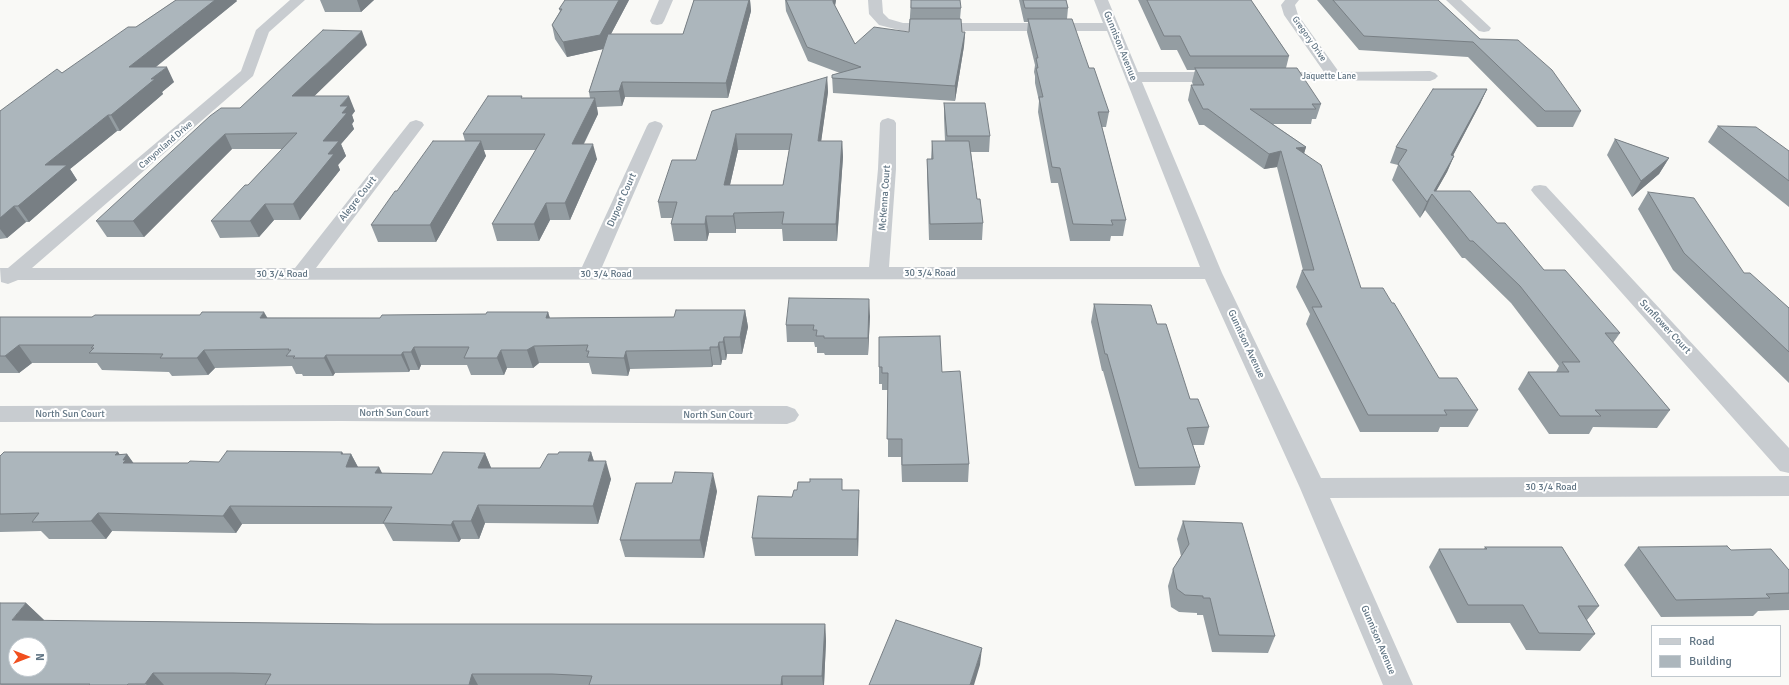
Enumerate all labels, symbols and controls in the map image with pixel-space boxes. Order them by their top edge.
street label: Gunnison Avenue [1101,9,1139,83]
street label: Gregory Drive [1289,14,1329,64]
street label: Jaquette Lane [1302,72,1356,82]
street label: Canyonland Drive [137,119,195,171]
street label: McKenna Court [877,165,893,231]
street label: Dupont Court [605,171,639,229]
street label: Alegre Court [337,174,379,224]
street label: 30 3/4 Road [904,267,956,279]
street label: 30 3/4 Road [256,268,308,280]
street label: 30 3/4 Road [580,268,632,280]
street label: Sunflower Court [1637,297,1693,357]
street label: Gunnison Avenue [1225,308,1267,380]
street label: North Sun Court [359,407,429,419]
street label: North Sun Court [35,408,105,420]
street label: North Sun Court [683,409,753,421]
street label: 30 3/4 Road [1525,481,1577,493]
street label: Gunnison Avenue [1358,604,1398,676]
legend [1651,625,1781,677]
text: Road [1689,634,1715,649]
north arrow [8,637,48,677]
text: N [33,653,46,661]
text: Building [1689,654,1732,669]

